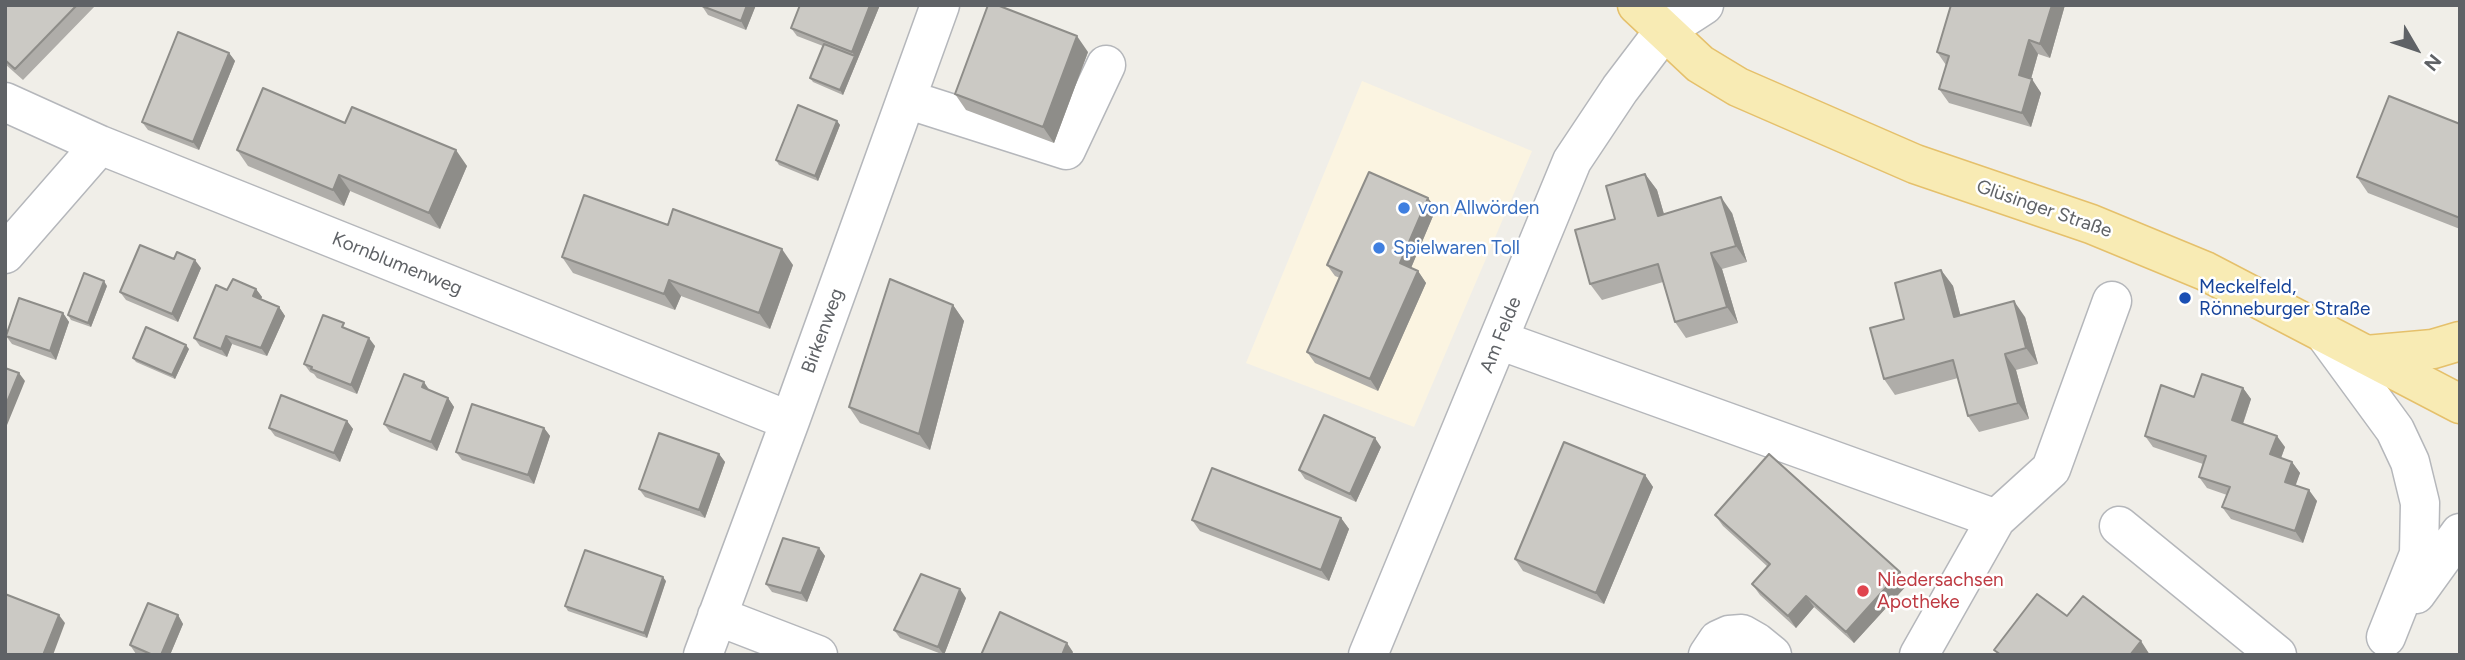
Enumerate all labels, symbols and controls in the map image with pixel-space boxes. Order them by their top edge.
north arrow [2381,14,2451,84]
text: N [2419,50,2446,75]
street label: Glüsinger Straße [1973,175,2115,243]
place label: von Allwörden [1418,197,1539,219]
marker: von Allwörden [1396,200,1412,216]
street label: Kornblumenweg [328,227,466,301]
place label: Spielwaren Toll [1393,237,1520,259]
marker: Spielwaren Toll [1371,240,1387,256]
place label: Meckelfeld, Rönneburger Straße [2199,276,2370,320]
street label: Birkenweg [797,286,849,376]
marker: Meckelfeld, Rönneburger Straße [2177,290,2193,306]
street label: Am Felde [1475,294,1527,376]
place label: Niedersachsen Apotheke [1877,569,2004,613]
marker: Niedersachsen Apotheke [1855,583,1871,599]

